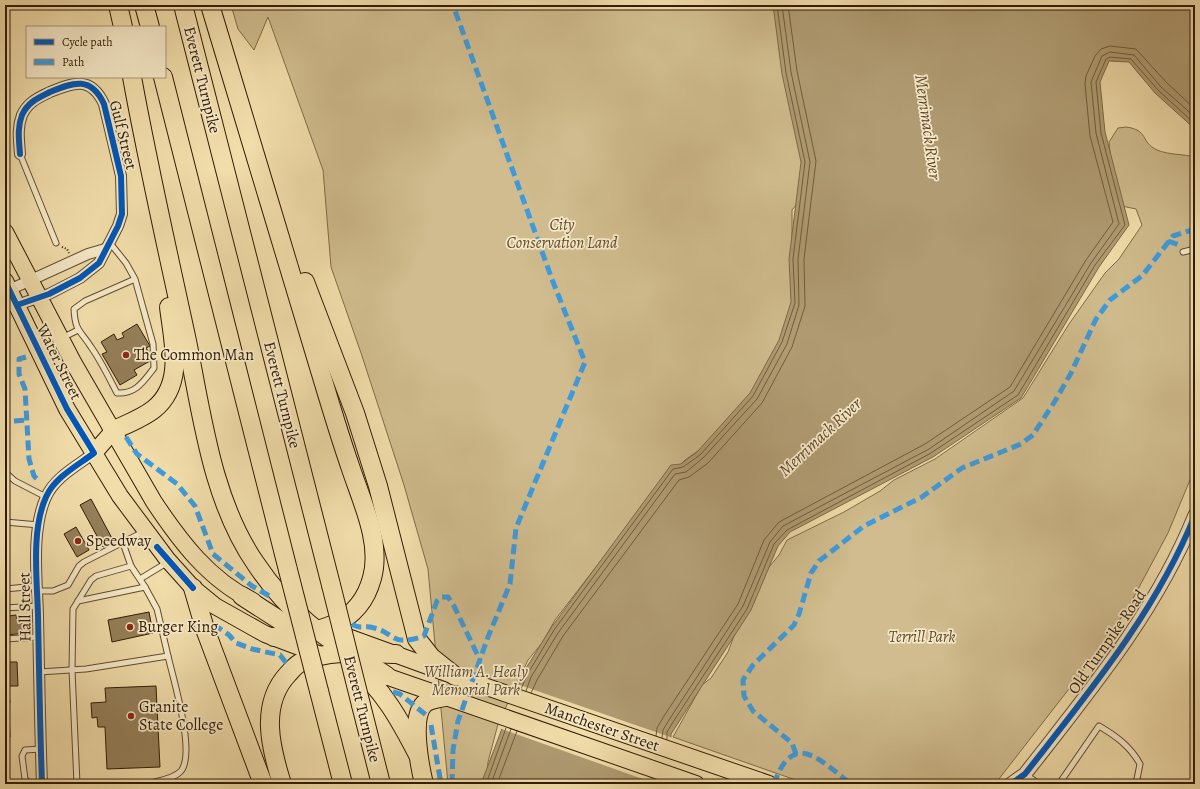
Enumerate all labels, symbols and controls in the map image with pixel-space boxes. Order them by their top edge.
street label: Everett Turnpike [178,24,226,136]
legend [26,26,166,78]
text: Cycle path [62,34,113,50]
text: Path [62,54,85,70]
water label: Merrimack River [909,73,947,182]
street label: Gulf Street [104,98,142,172]
park label: City Conservation Land [507,214,618,254]
street label: Water Street [31,319,87,404]
street label: Everett Turnpike [258,339,306,451]
place label: The Common Man [134,344,254,366]
marker: The Common Man [121,350,131,360]
water label: Merrimack River [774,392,867,481]
place label: Speedway [86,530,152,552]
marker: Speedway [73,536,83,546]
street label: Hall Street [13,572,37,642]
street label: Old Turnpike Road [1063,585,1151,699]
place label: Burger King [138,616,218,638]
marker: Burger King [125,622,135,632]
park label: Terrill Park [889,626,955,648]
street label: Everett Turnpike [338,653,386,765]
park label: William A. Healy Memorial Park [424,661,528,701]
place label: Granite State College [139,696,224,736]
street label: Manchester Street [542,697,662,757]
marker: Granite State College [126,711,136,721]

